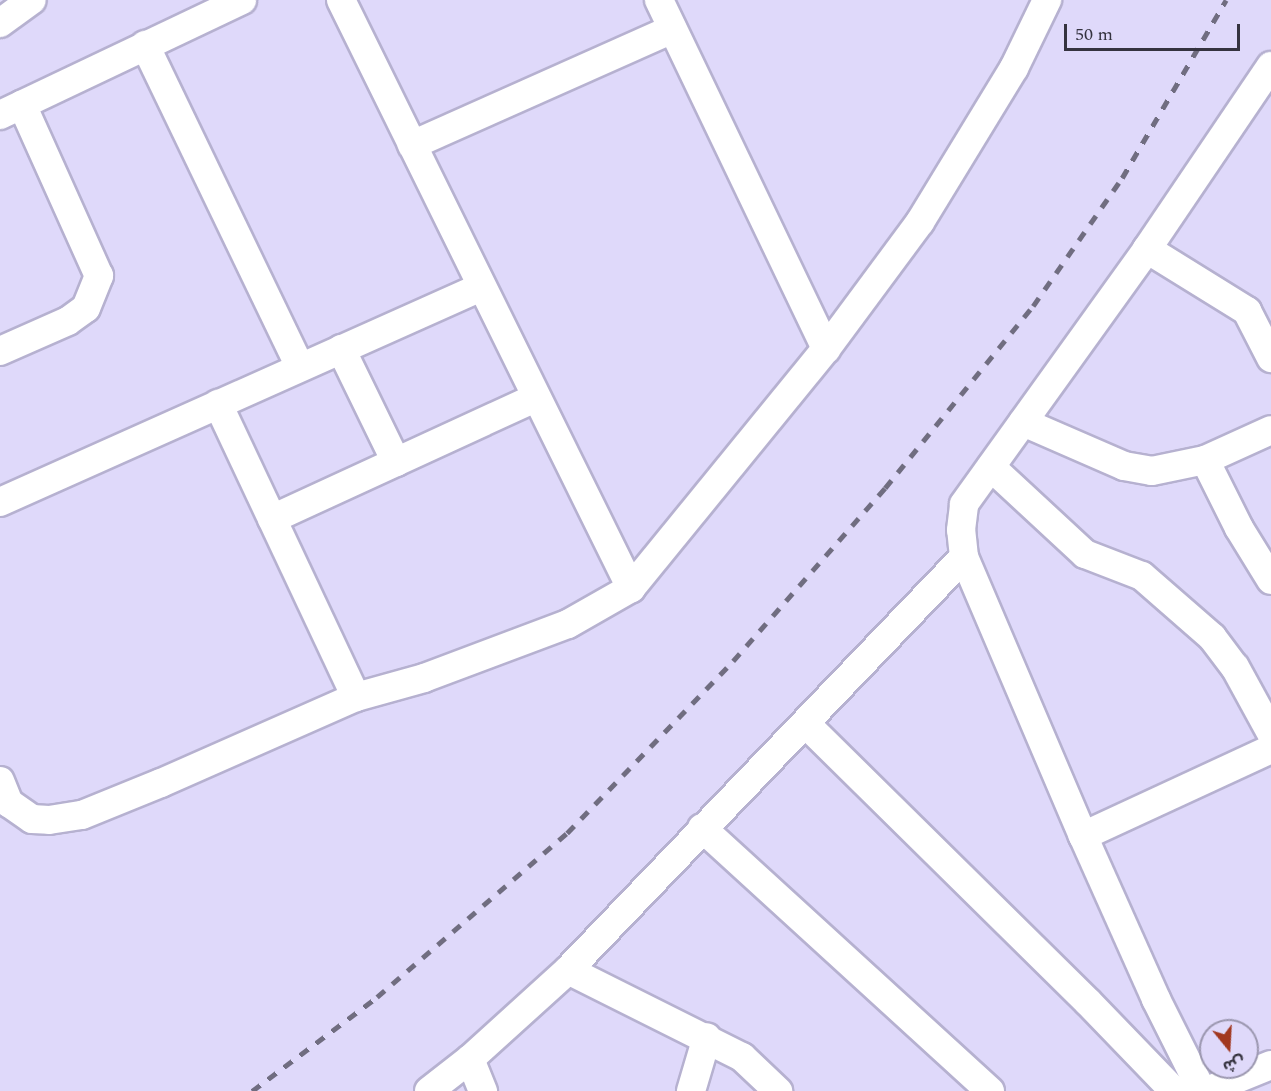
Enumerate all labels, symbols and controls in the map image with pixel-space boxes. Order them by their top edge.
scale bar [1067,12,1242,50]
text: 50 m [1075,21,1113,48]
north arrow [1199,1019,1259,1079]
text: ش [1220,1049,1248,1079]

